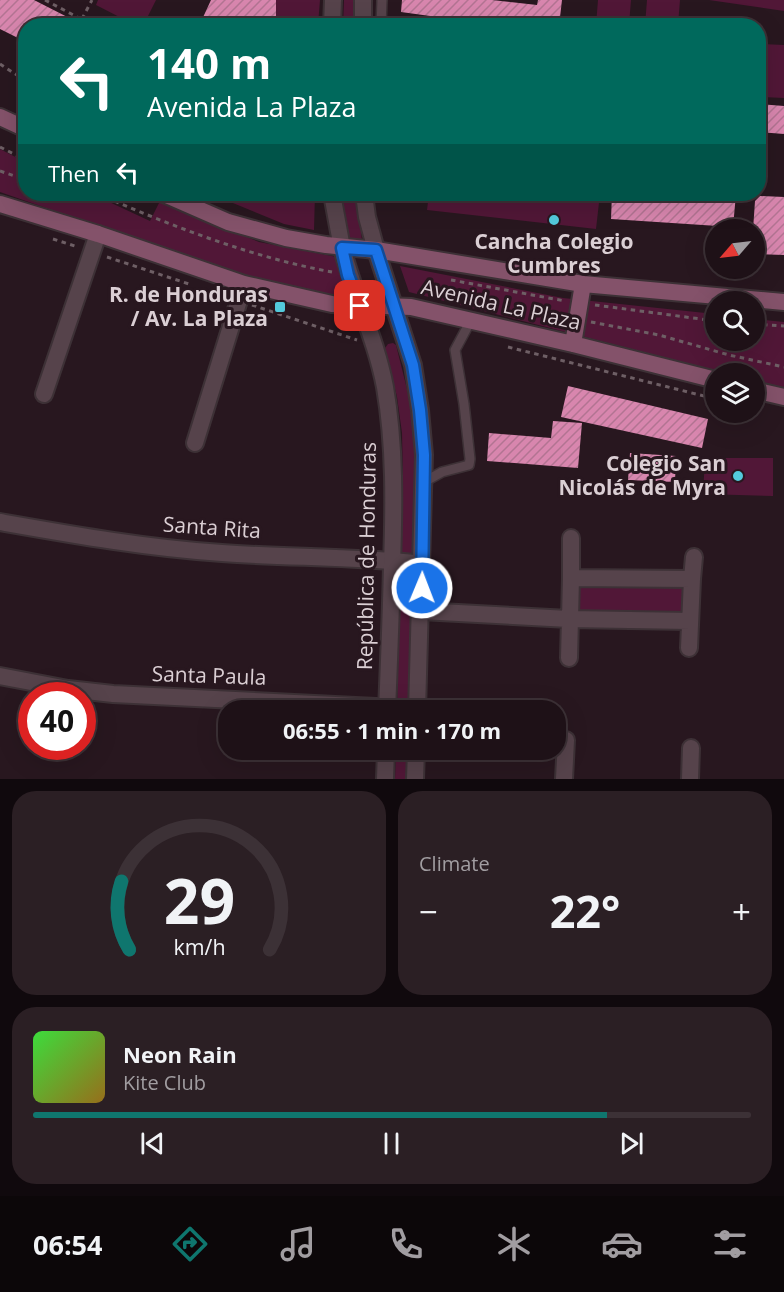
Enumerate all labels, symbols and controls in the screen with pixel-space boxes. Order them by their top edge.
text: 140 m [147,34,271,91]
icon: left [48,42,126,120]
text: Avenida La Plaza [147,88,356,125]
icon: left [111,156,144,189]
text: Then [48,158,99,188]
marker: Cancha Colegio Cumbres [547,213,561,227]
north arrow [705,219,765,279]
map controls [705,219,765,423]
place label: Cancha Colegio Cumbres [474,227,634,279]
street label: Avenida La Plaza [419,272,584,336]
place label: R. de Honduras / Av. La Plaza [109,280,268,332]
pin [334,280,385,331]
icon: arrive [343,289,376,322]
button: search [705,291,765,351]
marker: R. de Honduras / Av. La Plaza [273,300,287,314]
button: layers [705,363,765,423]
street label: República de Honduras [350,442,382,670]
place label: Colegio San Nicolás de Myra [559,449,726,501]
marker: Colegio San Nicolás de Myra [731,469,745,483]
street label: Santa Rita [162,510,262,544]
position arrow [390,556,454,620]
street label: Santa Paula [151,659,267,691]
speed limit sign: 40 [18,682,96,760]
text: 06:55 · 1 min · 170 m [283,715,501,745]
text: Climate [419,850,490,877]
text: 29 [163,857,235,942]
text: 22° [550,880,620,941]
text: − [419,889,438,934]
text: + [732,889,751,934]
text: km/h [173,932,225,961]
text: Neon Rain [123,1039,237,1069]
text: Kite Club [123,1069,206,1096]
icon: previous [136,1127,169,1160]
icon: pause [375,1127,408,1160]
icon: next [615,1127,648,1160]
icon: directions [169,1223,211,1265]
icon: music [277,1223,319,1265]
icon: phone [385,1223,427,1265]
icon: climate [493,1223,535,1265]
icon: car [601,1223,643,1265]
icon: filters [709,1223,751,1265]
text: 06:54 [33,1226,102,1263]

